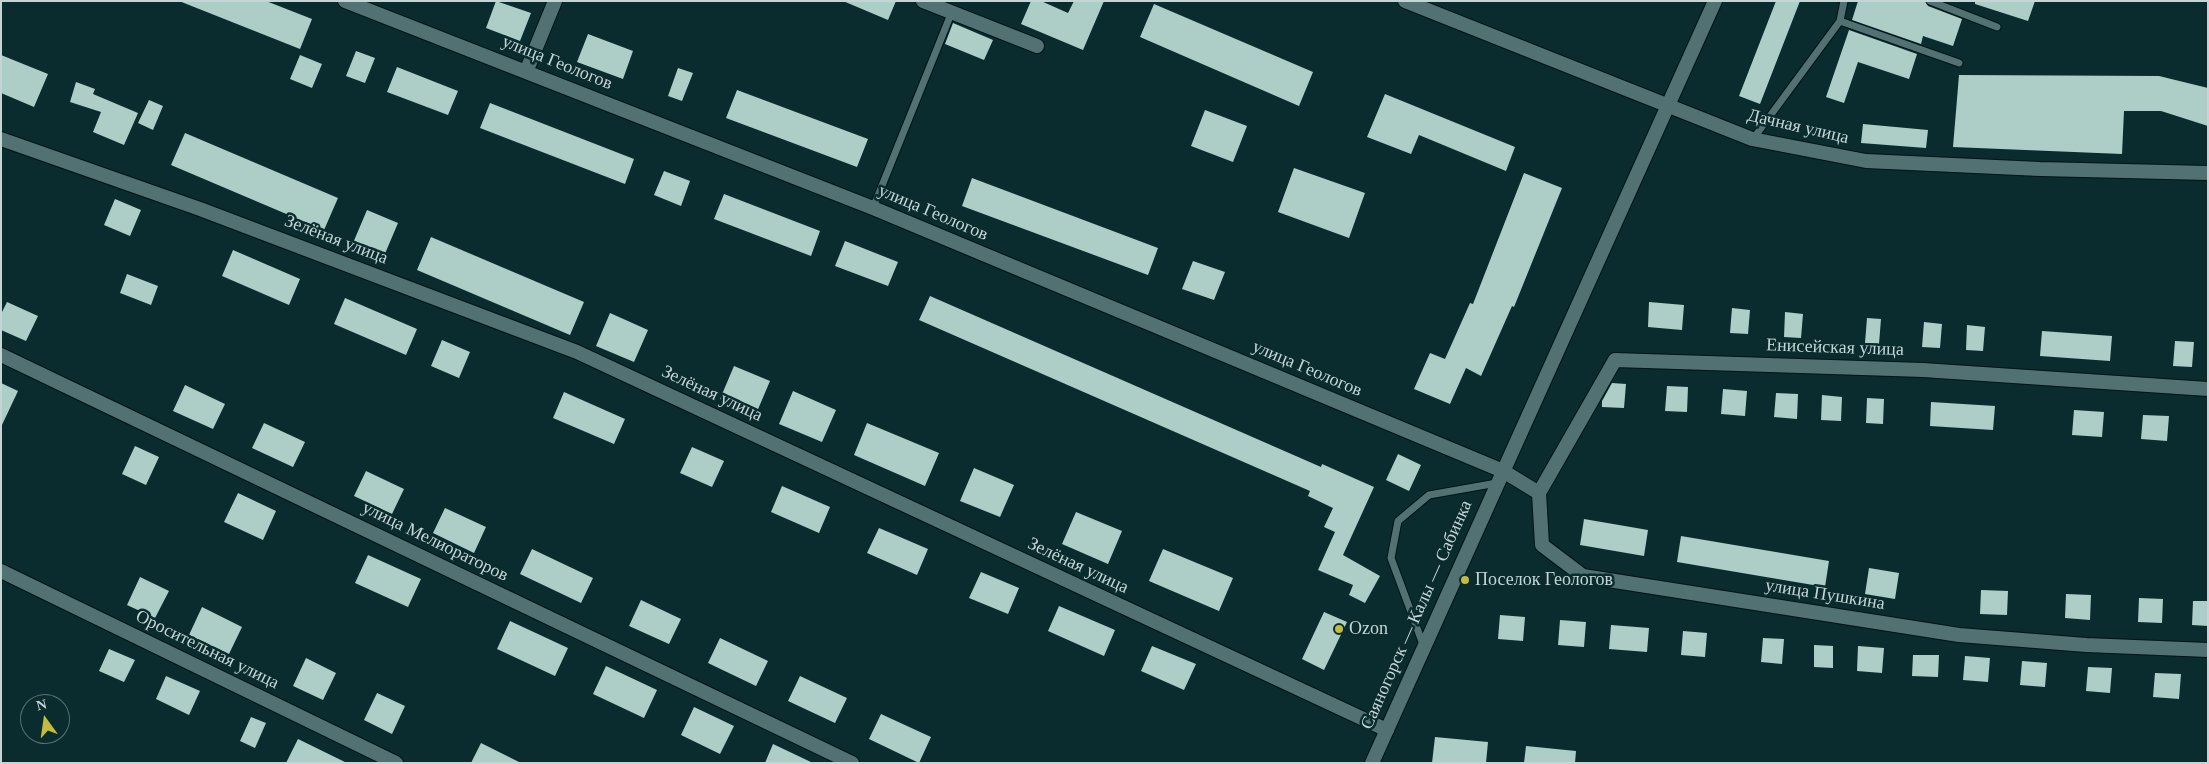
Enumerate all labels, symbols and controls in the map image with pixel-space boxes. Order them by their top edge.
street label: улица Геологов [499,31,615,95]
street label: Дачная улица [1745,105,1851,149]
street label: улица Геологов [875,180,991,246]
street label: Зелёная улица [281,210,391,270]
street label: Енисейская улица [1766,335,1904,361]
street label: улица Геологов [1249,336,1365,402]
street label: Зелёная улица [658,361,766,427]
street label: улица Мелиораторов [358,497,512,587]
street label: Саяногорск — Калы — Сабинка [1357,497,1477,733]
street label: Зелёная улица [1024,533,1132,599]
place label: Поселок Геологов [1475,569,1613,591]
marker: Поселок Геологов [1459,574,1471,586]
street label: улица Пушкина [1764,575,1886,615]
street label: Оросительная улица [132,606,282,694]
place label: Ozon [1349,618,1388,640]
marker: Ozon [1333,623,1345,635]
north arrow [20,694,70,744]
text: N [35,696,48,713]

